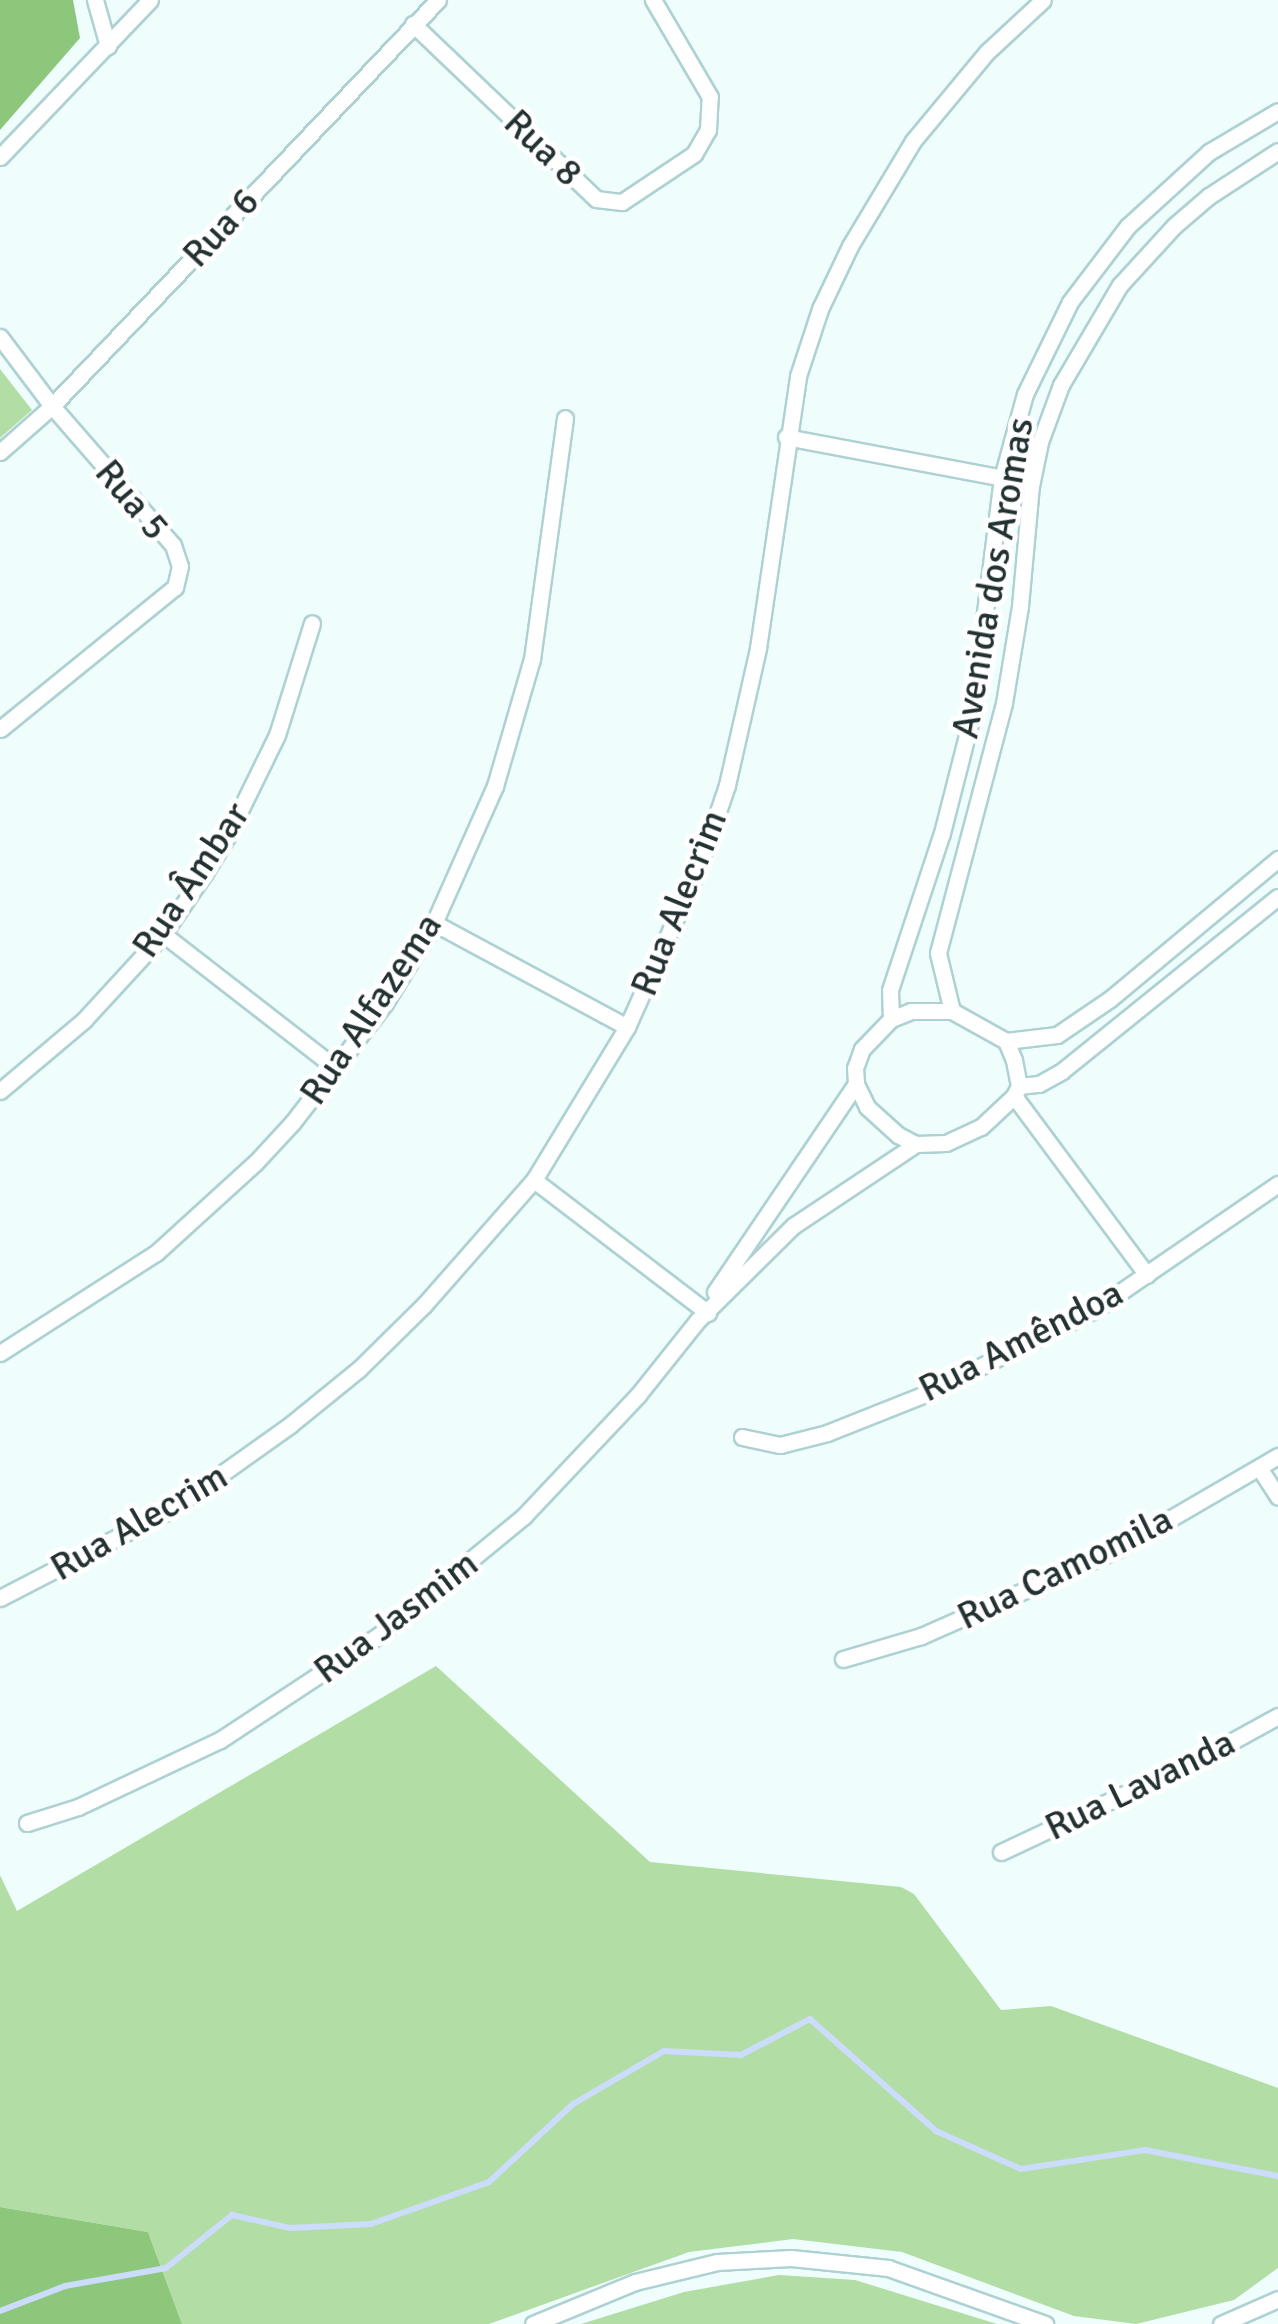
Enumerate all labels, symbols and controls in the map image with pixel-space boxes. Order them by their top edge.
street label: Rua 8 [494,100,592,196]
street label: Rua 6 [173,179,269,277]
street label: Avenida dos Aromas [942,414,1044,742]
street label: Rua 5 [85,451,179,549]
street label: Rua Âmbar [123,794,259,966]
street label: Rua Alecrim [621,804,737,1002]
street label: Rua Alfazema [290,905,452,1113]
street label: Rua Amêndoa [911,1270,1131,1412]
street label: Rua Alecrim [43,1453,235,1591]
street label: Rua Camomila [950,1496,1180,1640]
street label: Rua Jasmim [305,1541,487,1693]
street label: Rua Lavanda [1038,1720,1242,1850]

